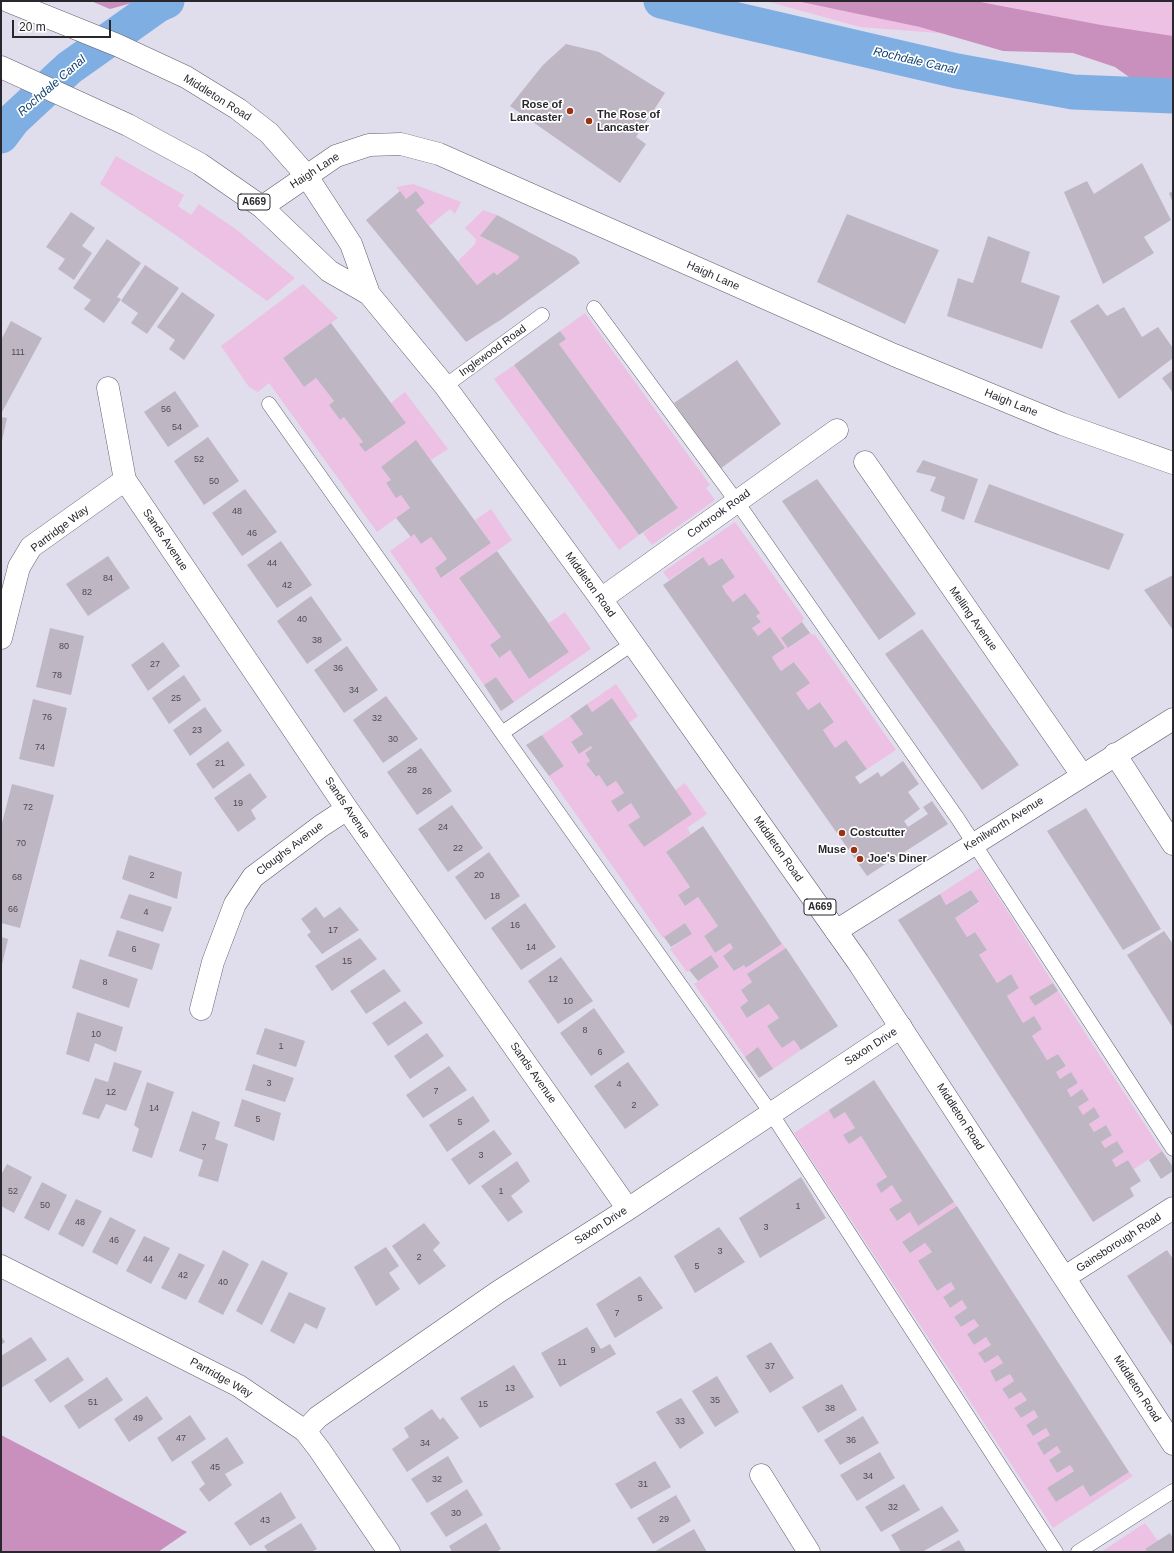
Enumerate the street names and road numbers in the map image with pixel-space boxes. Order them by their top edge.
street label: Middleton Road [181,72,253,124]
street label: Haigh Lane [288,150,342,192]
road number: A669 [238,194,270,210]
street label: Haigh Lane [685,259,741,293]
street label: Inglewood Road [457,322,529,380]
street label: Haigh Lane [982,386,1040,420]
street label: Corbrook Road [685,487,753,541]
street label: Partridge Way [28,503,92,555]
street label: Sands Avenue [140,507,190,573]
street label: Middleton Road [562,550,618,620]
street label: Melling Avenue [946,584,1000,654]
street label: Sands Avenue [322,775,372,841]
street label: Kenilworth Avenue [962,794,1046,854]
street label: Middleton Road [750,814,806,884]
street label: Cloughs Avenue [254,819,326,879]
road number: A669 [804,899,836,915]
street label: Saxon Drive [842,1025,900,1069]
street label: Sands Avenue [507,1040,559,1106]
street label: Middleton Road [933,1081,987,1153]
street label: Saxon Drive [572,1204,630,1248]
street label: Gainsborough Road [1074,1211,1164,1275]
street label: Middleton Road [1110,1353,1164,1425]
street label: Partridge Way [188,1355,254,1401]

